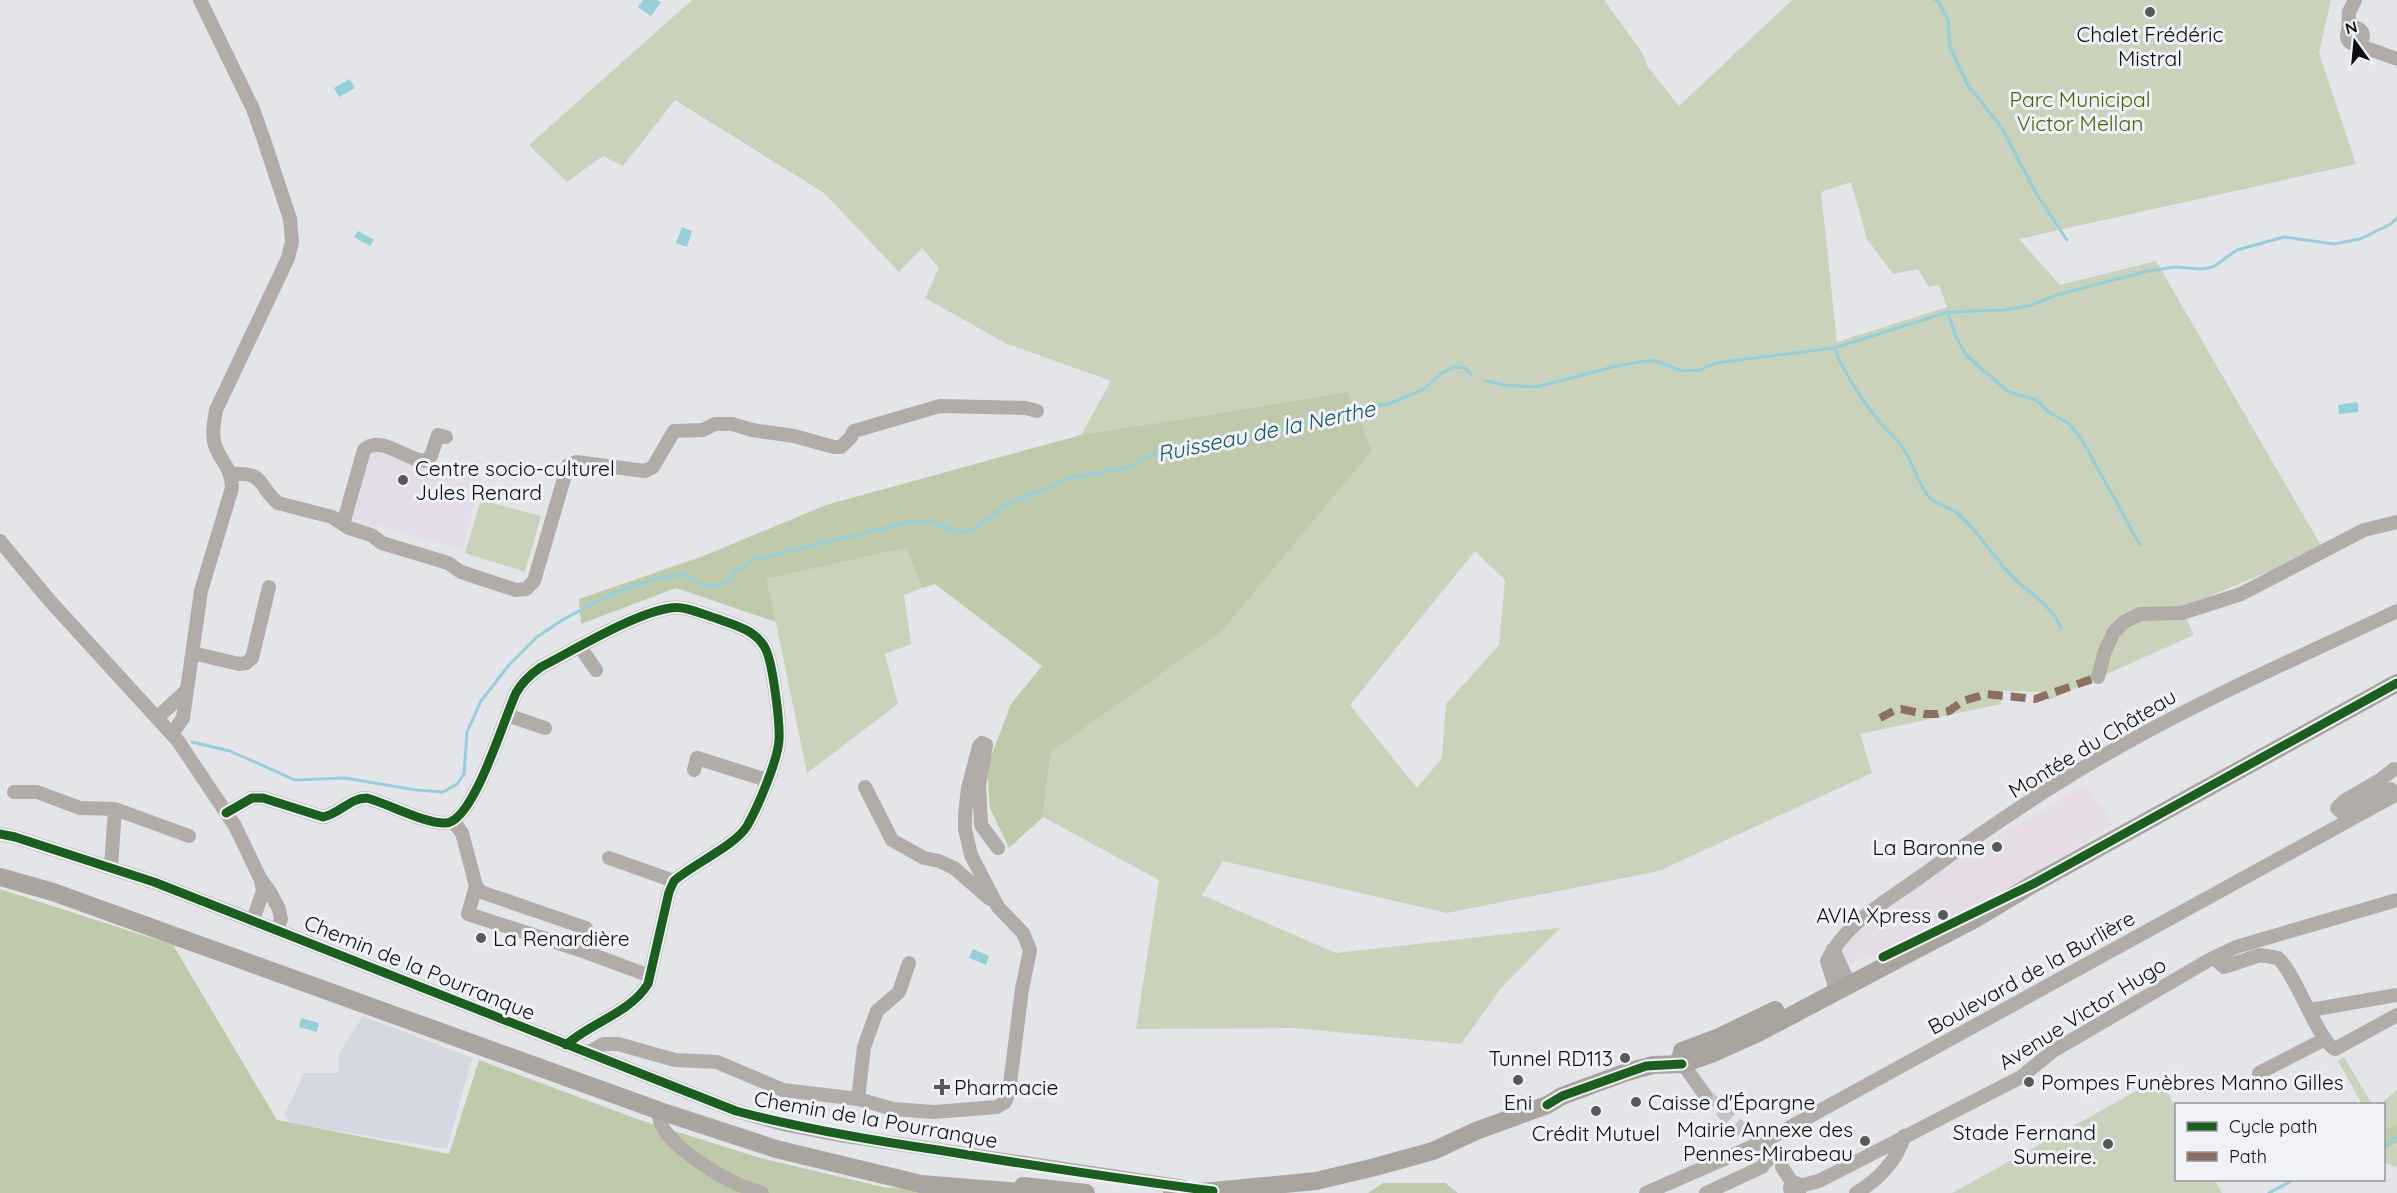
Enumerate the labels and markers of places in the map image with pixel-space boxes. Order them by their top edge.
marker: Chalet Frédéric Mistral [2143,5,2157,19]
place label: Chalet Frédéric Mistral [2077,21,2224,71]
place label: Centre socio-culturel Jules Renard [415,455,615,505]
marker: Centre socio-culturel Jules Renard [396,473,410,487]
place label: La Baronne [1873,834,1985,860]
marker: La Baronne [1990,840,2004,854]
place label: AVIA Xpress [1816,902,1931,928]
marker: AVIA Xpress [1936,908,1950,922]
place label: La Renardière [493,925,630,951]
marker: La Renardière [474,931,488,945]
place label: Tunnel RD113 [1488,1045,1613,1071]
marker: Tunnel RD113 [1618,1051,1632,1065]
place label: Pompes Funèbres Manno Gilles [2041,1069,2344,1095]
marker: Eni [1511,1073,1525,1087]
place label: Pharmacie [954,1074,1058,1100]
marker: Pompes Funèbres Manno Gilles [2022,1075,2036,1089]
marker: Pharmacie [935,1080,949,1094]
place label: Eni [1504,1089,1532,1115]
place label: Caisse d'Épargne [1648,1089,1815,1115]
marker: Caisse d'Épargne [1629,1095,1643,1109]
marker: Crédit Mutuel [1589,1104,1603,1118]
place label: Mairie Annexe des Pennes-Mirabeau [1677,1116,1853,1166]
place label: Stade Fernand Sumeire. [1953,1119,2096,1169]
place label: Crédit Mutuel [1532,1120,1660,1146]
marker: Mairie Annexe des Pennes-Mirabeau [1858,1134,1872,1148]
marker: Stade Fernand Sumeire. [2101,1137,2115,1151]

